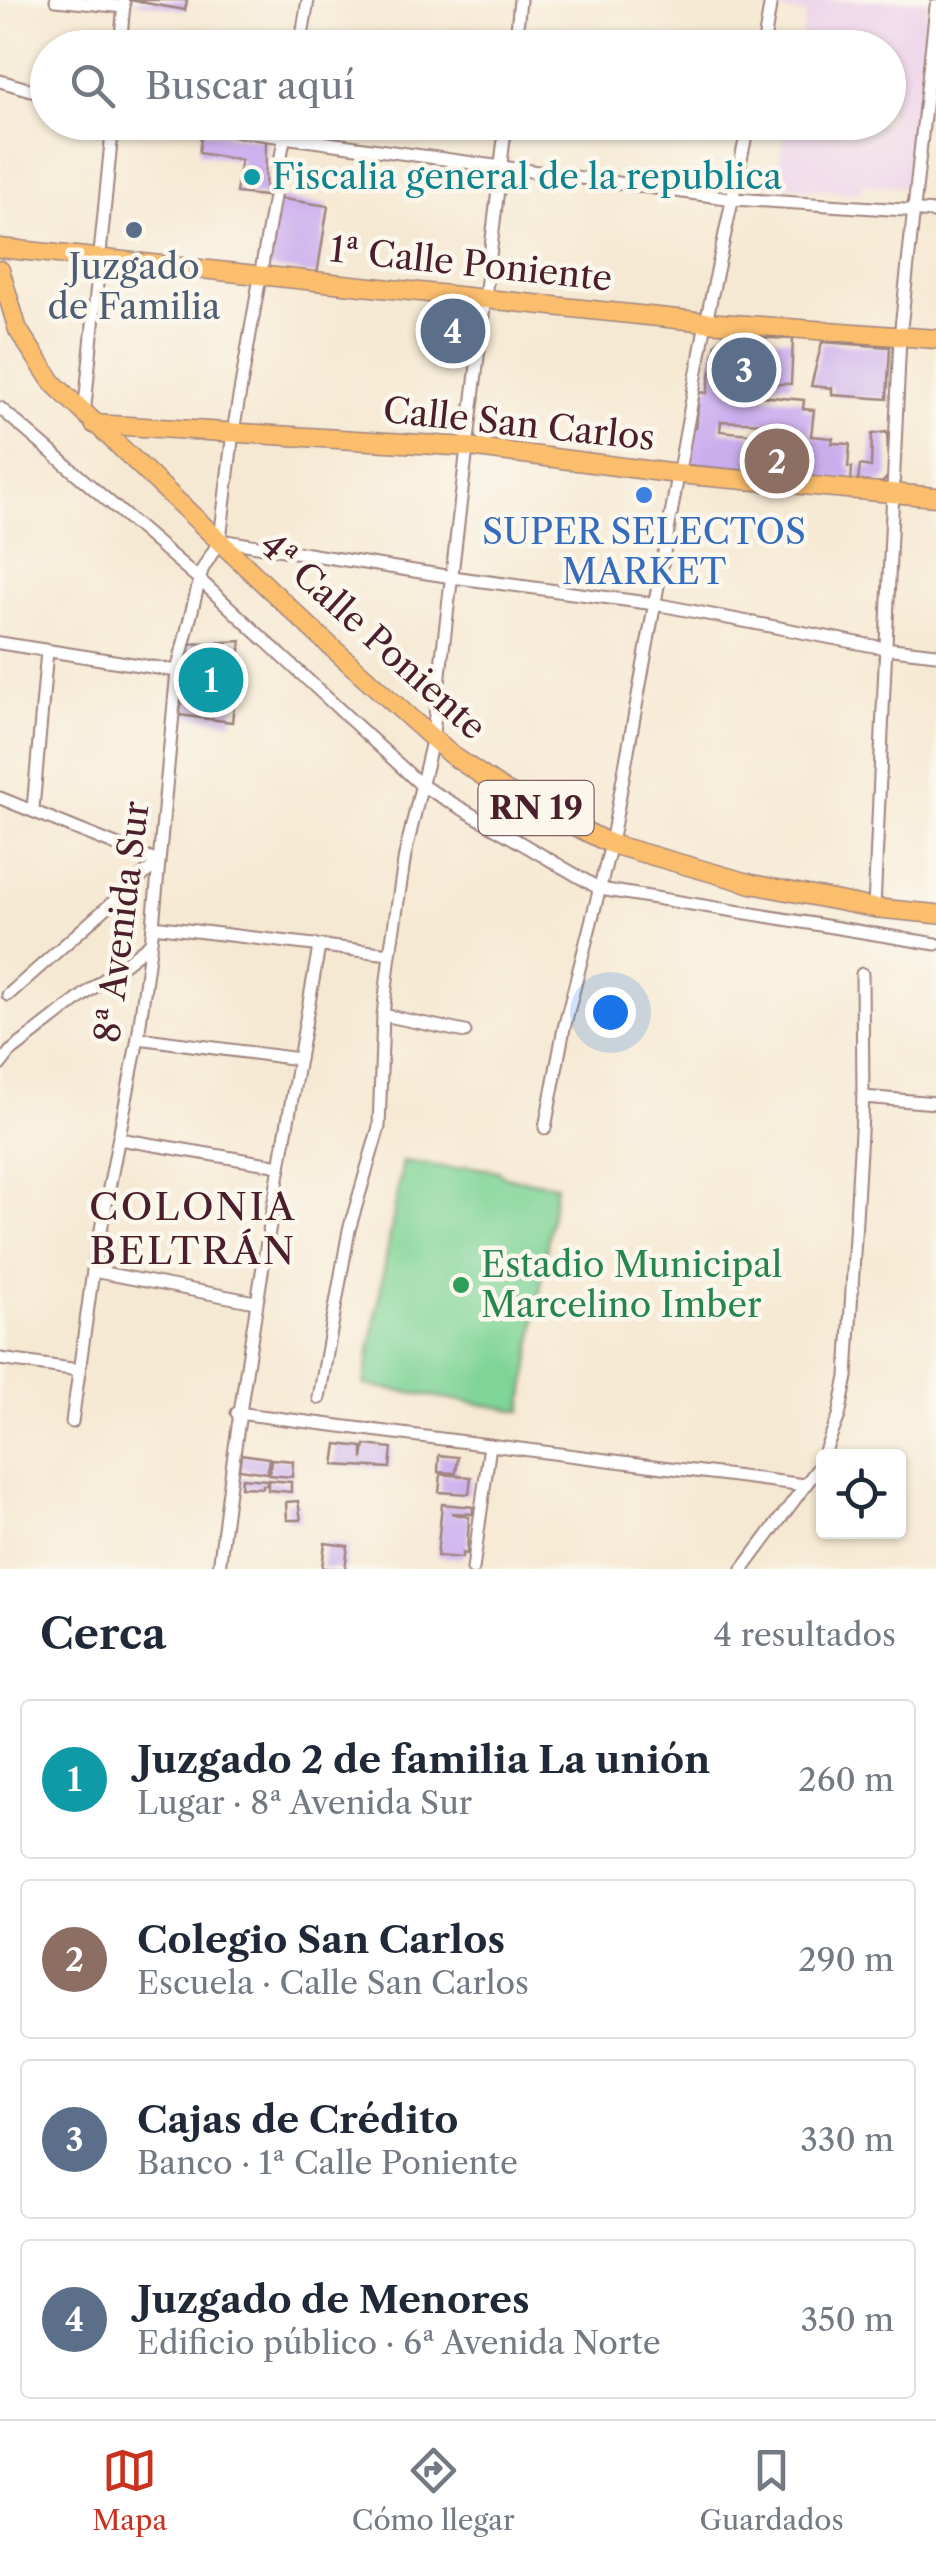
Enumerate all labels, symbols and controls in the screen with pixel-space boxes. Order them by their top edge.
search box [30,30,906,140]
icon: search [65,58,120,113]
text: Buscar aquí [145,62,355,109]
place label: Fiscalia general de la republica [272,155,783,198]
marker: Fiscalia general de la republica [241,166,263,188]
marker: Juzgado de Familia [123,219,145,241]
street label: 1ª Calle Poniente [328,227,614,300]
place label: Juzgado de Familia [48,245,221,328]
pin: 4 [420,294,486,368]
pin: 3 [712,332,776,408]
street label: Calle San Carlos [381,388,657,459]
pin: 2 [744,424,810,498]
marker: SUPER SELECTOS MARKET [633,484,655,506]
place label: SUPER SELECTOS MARKET [482,510,806,593]
street label: 4ª Calle Poniente [252,523,495,748]
pin: 1 [178,642,244,718]
road number: RN 19 [478,781,594,835]
street label: 8ª Avenida Sur [85,798,158,1045]
your location [585,987,636,1038]
district label: COLONIA BELTRÁN [89,1183,297,1274]
place label: Estadio Municipal Marcelino Imber [481,1243,782,1326]
marker: Estadio Municipal Marcelino Imber [450,1274,472,1296]
map controls [816,1449,906,1539]
button: locate [816,1449,906,1539]
text: Cerca [40,1608,166,1660]
text: 4 resultados [714,1615,896,1654]
text: Juzgado 2 de familia La unión [137,1736,710,1783]
text: 1 [67,1760,82,1799]
text: 260 m [798,1760,894,1799]
text: Lugar · 8ª Avenida Sur [137,1783,472,1822]
text: Colegio San Carlos [137,1916,505,1963]
text: 2 [65,1940,84,1979]
text: 290 m [798,1940,894,1979]
text: Escuela · Calle San Carlos [137,1963,529,2002]
text: Cajas de Crédito [137,2096,458,2143]
text: 3 [65,2120,84,2159]
text: 330 m [800,2120,894,2159]
text: Banco · 1ª Calle Poniente [137,2143,518,2182]
text: Juzgado de Menores [137,2276,530,2323]
text: 4 [65,2300,84,2339]
text: 350 m [800,2300,894,2339]
text: Edificio público · 6ª Avenida Norte [137,2323,661,2362]
tab: Mapa [92,2443,167,2537]
tab: Cómo llegar [352,2443,515,2537]
tab: Guardados [699,2443,844,2537]

